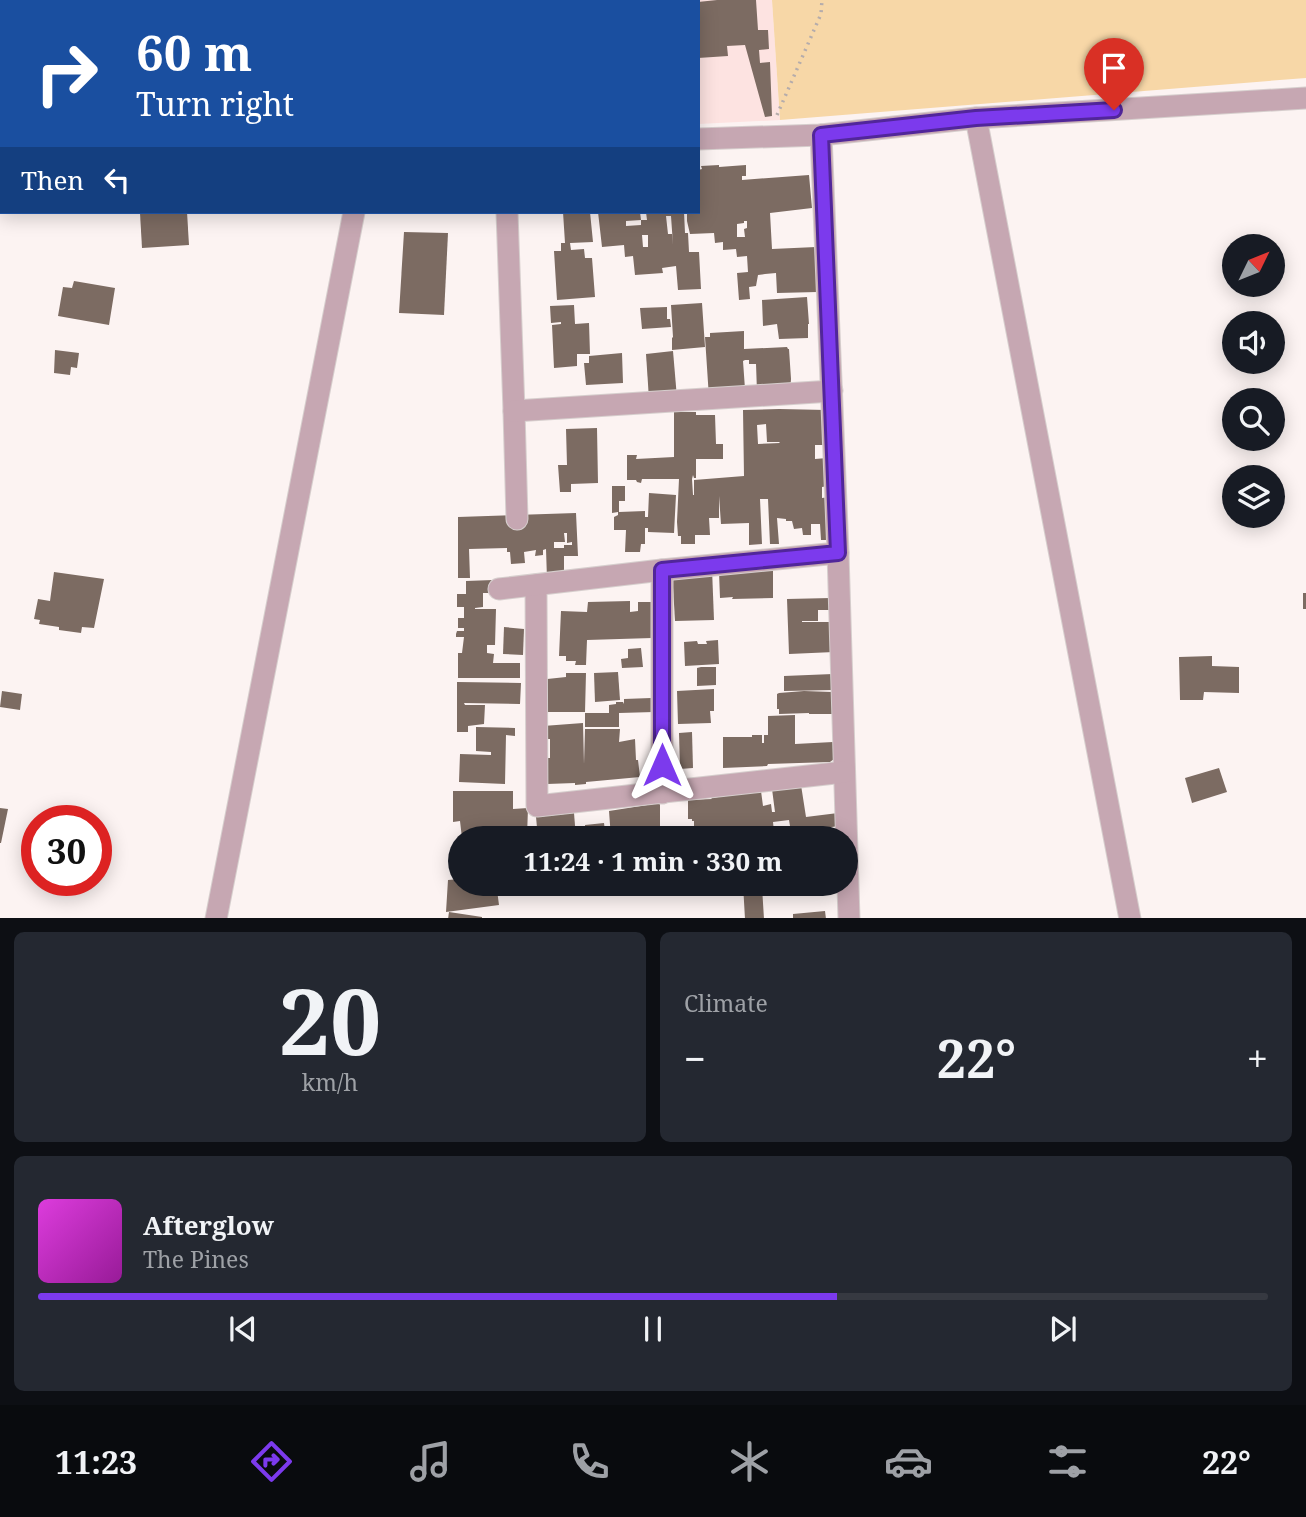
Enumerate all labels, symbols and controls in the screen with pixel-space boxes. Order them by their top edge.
text: 60 m [136,19,252,85]
icon: right [21,28,112,119]
pin [1084,38,1144,110]
icon: arrive [1095,49,1133,87]
text: Turn right [136,82,294,125]
icon: left [98,161,136,199]
text: Then [21,162,84,198]
north arrow [1222,234,1284,298]
map controls [1222,234,1285,528]
button: sound [1222,311,1285,374]
button: search [1222,388,1285,451]
button: layers [1222,465,1285,528]
position arrow [625,728,699,802]
speed limit sign: 30 [21,805,112,896]
text: 11:24 · 1 min · 330 m [523,843,783,879]
text: 20 [279,958,381,1082]
text: Climate [684,987,768,1019]
text: 22° [937,1022,1016,1093]
text: − [684,1032,706,1084]
text: + [1247,1032,1268,1084]
text: km/h [302,1066,358,1098]
text: Afterglow [143,1207,274,1243]
text: The Pines [143,1243,249,1275]
icon: previous [224,1310,262,1348]
icon: pause [634,1310,672,1348]
icon: next [1044,1310,1082,1348]
icon: directions [247,1437,296,1486]
icon: music [406,1437,455,1486]
icon: phone [565,1437,614,1486]
icon: climate [725,1437,774,1486]
icon: car [884,1437,933,1486]
icon: filters [1043,1437,1092,1486]
text: 11:23 [55,1440,137,1483]
text: 22° [1202,1440,1251,1483]

